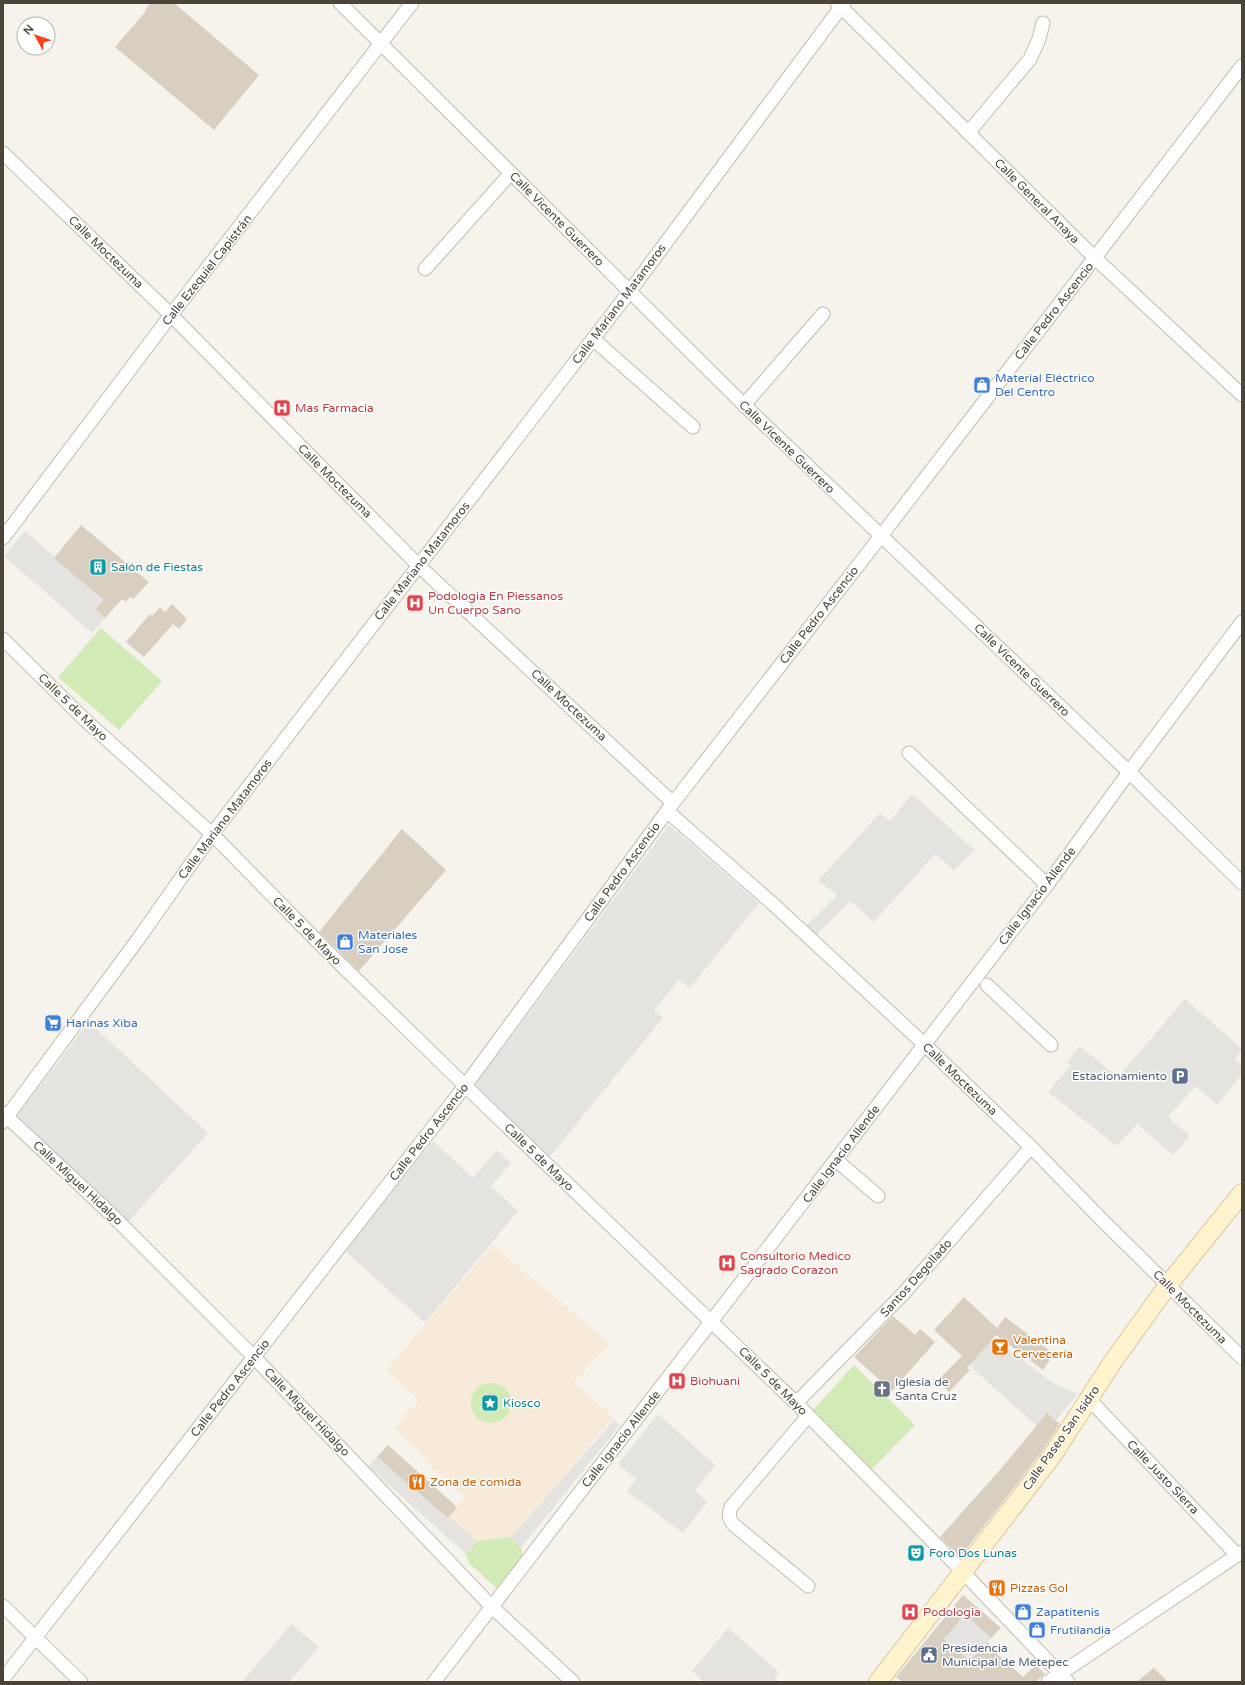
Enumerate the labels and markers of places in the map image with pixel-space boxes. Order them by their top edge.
place label: Material Eléctrico Del Centro [995,371,1095,399]
shop icon: Material Eléctrico Del Centro [972,375,992,395]
hospital icon: Mas Farmacia [272,398,292,418]
place label: Mas Farmacia [295,401,374,415]
building icon: Salón de Fiestas [88,557,108,577]
place label: Salón de Fiestas [111,560,203,574]
place label: Podologia En Piessanos Un Cuerpo Sano [428,589,563,617]
hospital icon: Podologia En Piessanos Un Cuerpo Sano [405,593,425,613]
place label: Materiales San Jose [358,928,418,956]
shop icon: Materiales San Jose [335,932,355,952]
supermarket icon: Harinas Xiba [43,1013,63,1033]
place label: Harinas Xiba [66,1016,138,1030]
parking icon: Estacionamiento [1170,1066,1190,1086]
place label: Estacionamiento [1072,1069,1167,1083]
place label: Consultorio Medico Sagrado Corazon [740,1249,851,1277]
hospital icon: Consultorio Medico Sagrado Corazon [717,1253,737,1273]
place label: Valentina Cervecería [1013,1333,1073,1361]
bar icon: Valentina Cervecería [990,1337,1010,1357]
hospital icon: Biohuani [667,1371,687,1391]
place label: Biohuani [690,1374,740,1388]
place label: Iglesia de Santa Cruz [895,1375,957,1403]
church icon: Iglesia de Santa Cruz [872,1379,892,1399]
place icon: Kiosco [480,1393,500,1413]
place label: Kiosco [503,1396,541,1410]
restaurant icon: Zona de comida [407,1472,427,1492]
place label: Zona de comida [430,1475,522,1489]
theatre icon: Foro Dos Lunas [906,1543,926,1563]
place label: Foro Dos Lunas [929,1546,1017,1560]
restaurant icon: Pizzas Gol [987,1578,1007,1598]
place label: Pizzas Gol [1010,1581,1068,1595]
hospital icon: Podologia [900,1602,920,1622]
shop icon: Zapatitenis [1013,1602,1033,1622]
place label: Podologia [923,1605,981,1619]
place label: Zapatitenis [1036,1605,1100,1619]
shop icon: Frutilandia [1027,1620,1047,1640]
place label: Frutilandia [1050,1623,1111,1637]
place label: Presidencia Municipal de Metepec [942,1641,1069,1669]
public building icon: Presidencia Municipal de Metepec [919,1645,939,1665]

